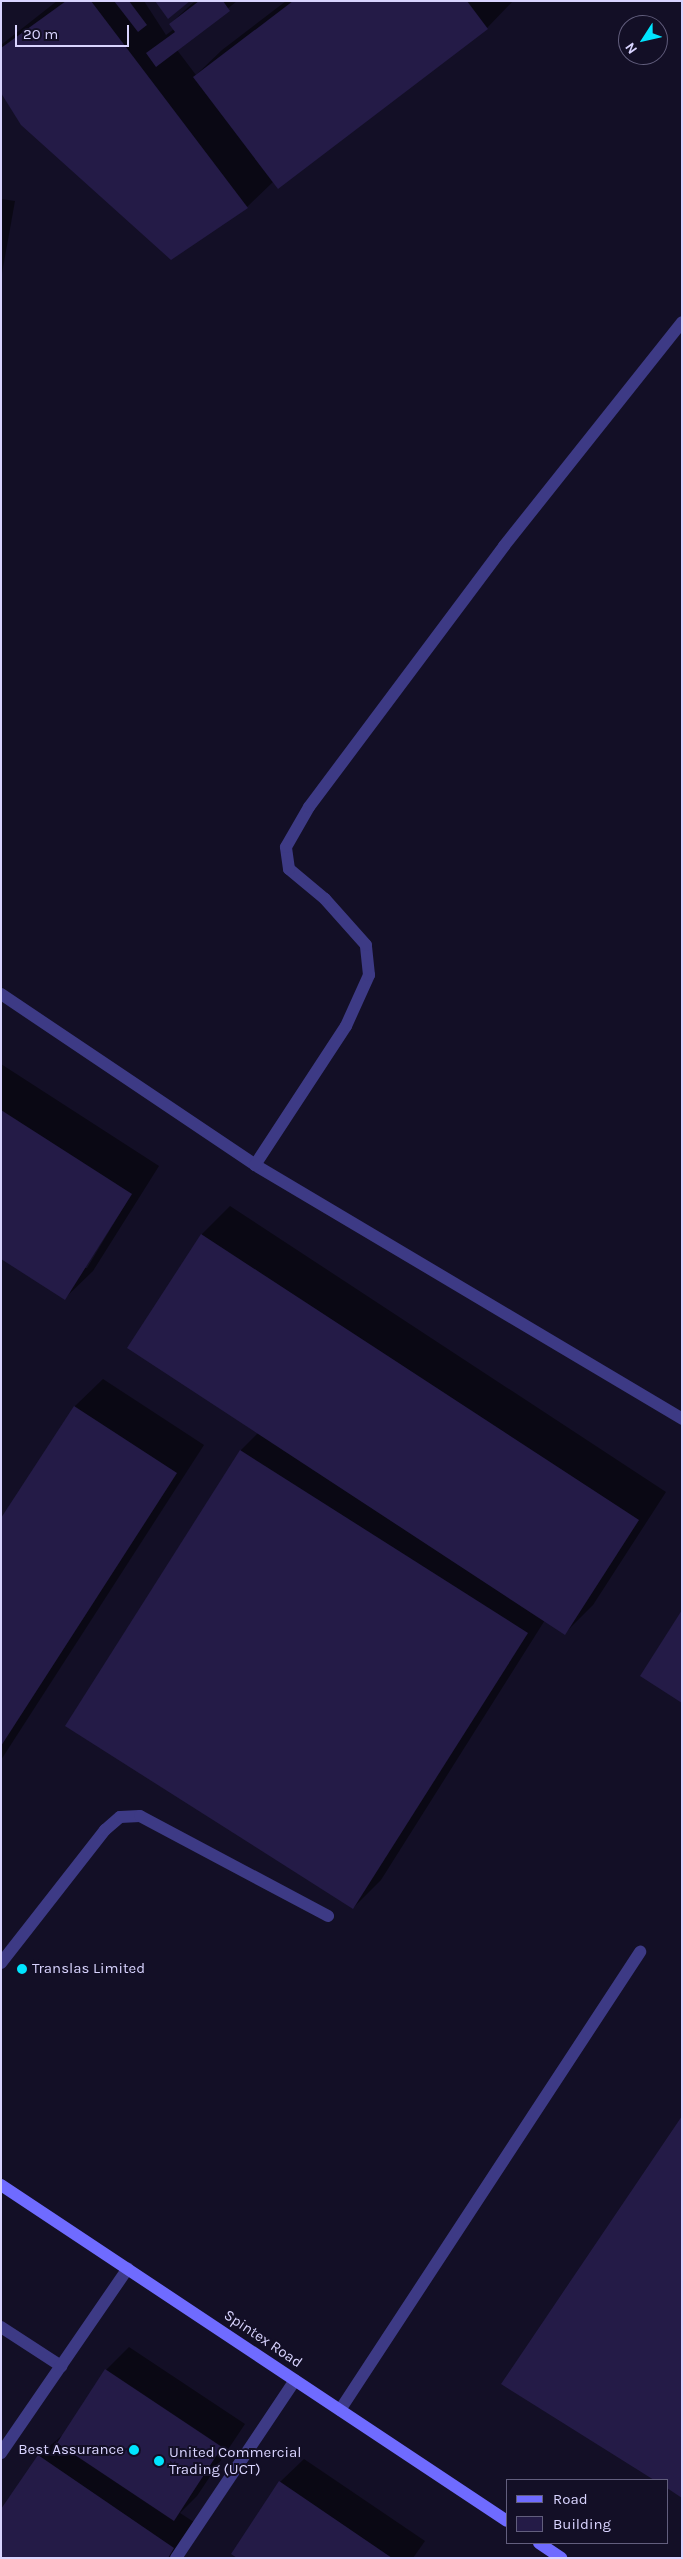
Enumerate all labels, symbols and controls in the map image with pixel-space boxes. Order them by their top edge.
scale bar [18,15,131,47]
north arrow [618,15,668,65]
text: 20 m [23,25,58,43]
text: N [621,39,641,57]
place label: Translas Limited [32,1960,145,1978]
marker: Translas Limited [16,1963,28,1975]
street label: Spintex Road [220,2306,306,2372]
place label: Best Assurance [18,2441,124,2459]
place label: United Commercial Trading (UCT) [169,2443,301,2478]
marker: Best Assurance [128,2444,140,2456]
marker: United Commercial Trading (UCT) [153,2455,165,2467]
legend [506,2479,668,2544]
text: Road [553,2490,588,2508]
text: Building [553,2515,611,2533]

